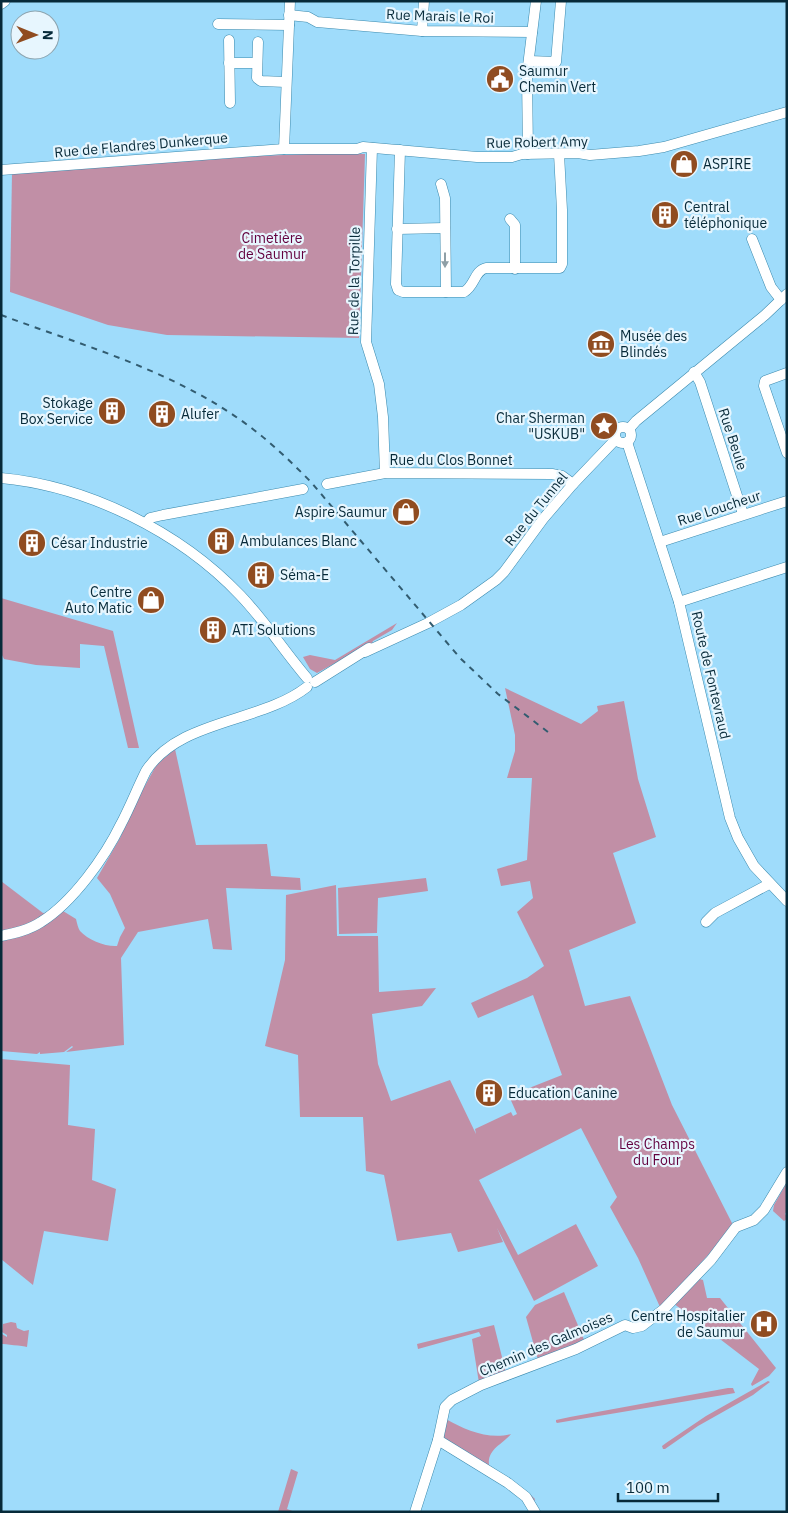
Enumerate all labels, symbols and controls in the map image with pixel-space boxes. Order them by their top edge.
street label: Rue Marais le Roi [386,5,494,27]
north arrow [10,10,60,60]
text: N [39,30,57,40]
place label: Saumur Chemin Vert [519,62,596,96]
public building icon: Saumur Chemin Vert [485,64,515,94]
street label: Rue de Flandres Dunkerque [54,128,229,162]
street label: Rue Robert Amy [486,132,588,152]
shop icon: ASPIRE [669,149,699,179]
place label: ASPIRE [703,155,751,173]
place label: Central téléphonique [684,198,767,232]
building icon: Central téléphonique [650,200,680,230]
street label: Rue de la Torpille [344,226,364,335]
park label: Cimetière de Saumur [238,229,306,263]
one-way arrow [441,253,449,269]
place label: Musée des Blindés [620,327,688,361]
museum icon: Musée des Blindés [586,329,616,359]
place label: Stokage Box Service [20,394,93,428]
building icon: Stokage Box Service [97,396,127,426]
building icon: Alufer [147,399,177,429]
place label: Alufer [181,405,219,423]
street label: Rue Beule [715,406,752,473]
place label: Char Sherman "USKUB" [496,409,585,443]
place icon: Char Sherman "USKUB" [589,411,619,441]
street label: Rue du Clos Bonnet [389,451,513,469]
street label: Rue du Tunnel [501,468,571,550]
street label: Rue Loucheur [675,486,763,530]
shop icon: Aspire Saumur [391,497,421,527]
place label: Aspire Saumur [295,503,387,521]
building icon: Ambulances Blanc [206,526,236,556]
building icon: César Industrie [17,528,47,558]
place label: Ambulances Blanc [240,532,357,550]
place label: César Industrie [51,534,148,552]
building icon: Séma-E [246,560,276,590]
place label: Séma-E [280,566,329,584]
place label: Centre Auto Matic [65,583,132,617]
shop icon: Centre Auto Matic [136,585,166,615]
street label: Route de Fontevraud [688,609,734,741]
building icon: ATI Solutions [198,615,228,645]
place label: ATI Solutions [232,621,316,639]
building icon: Education Canine [474,1078,504,1108]
place label: Education Canine [508,1084,618,1102]
park label: Les Champs du Four [619,1135,695,1169]
place label: Centre Hospitalier de Saumur [631,1307,745,1341]
street label: Chemin des Galmoises [477,1308,616,1380]
hospital icon: Centre Hospitalier de Saumur [749,1309,779,1339]
scale bar [618,1470,718,1502]
text: 100 m [626,1478,670,1497]

